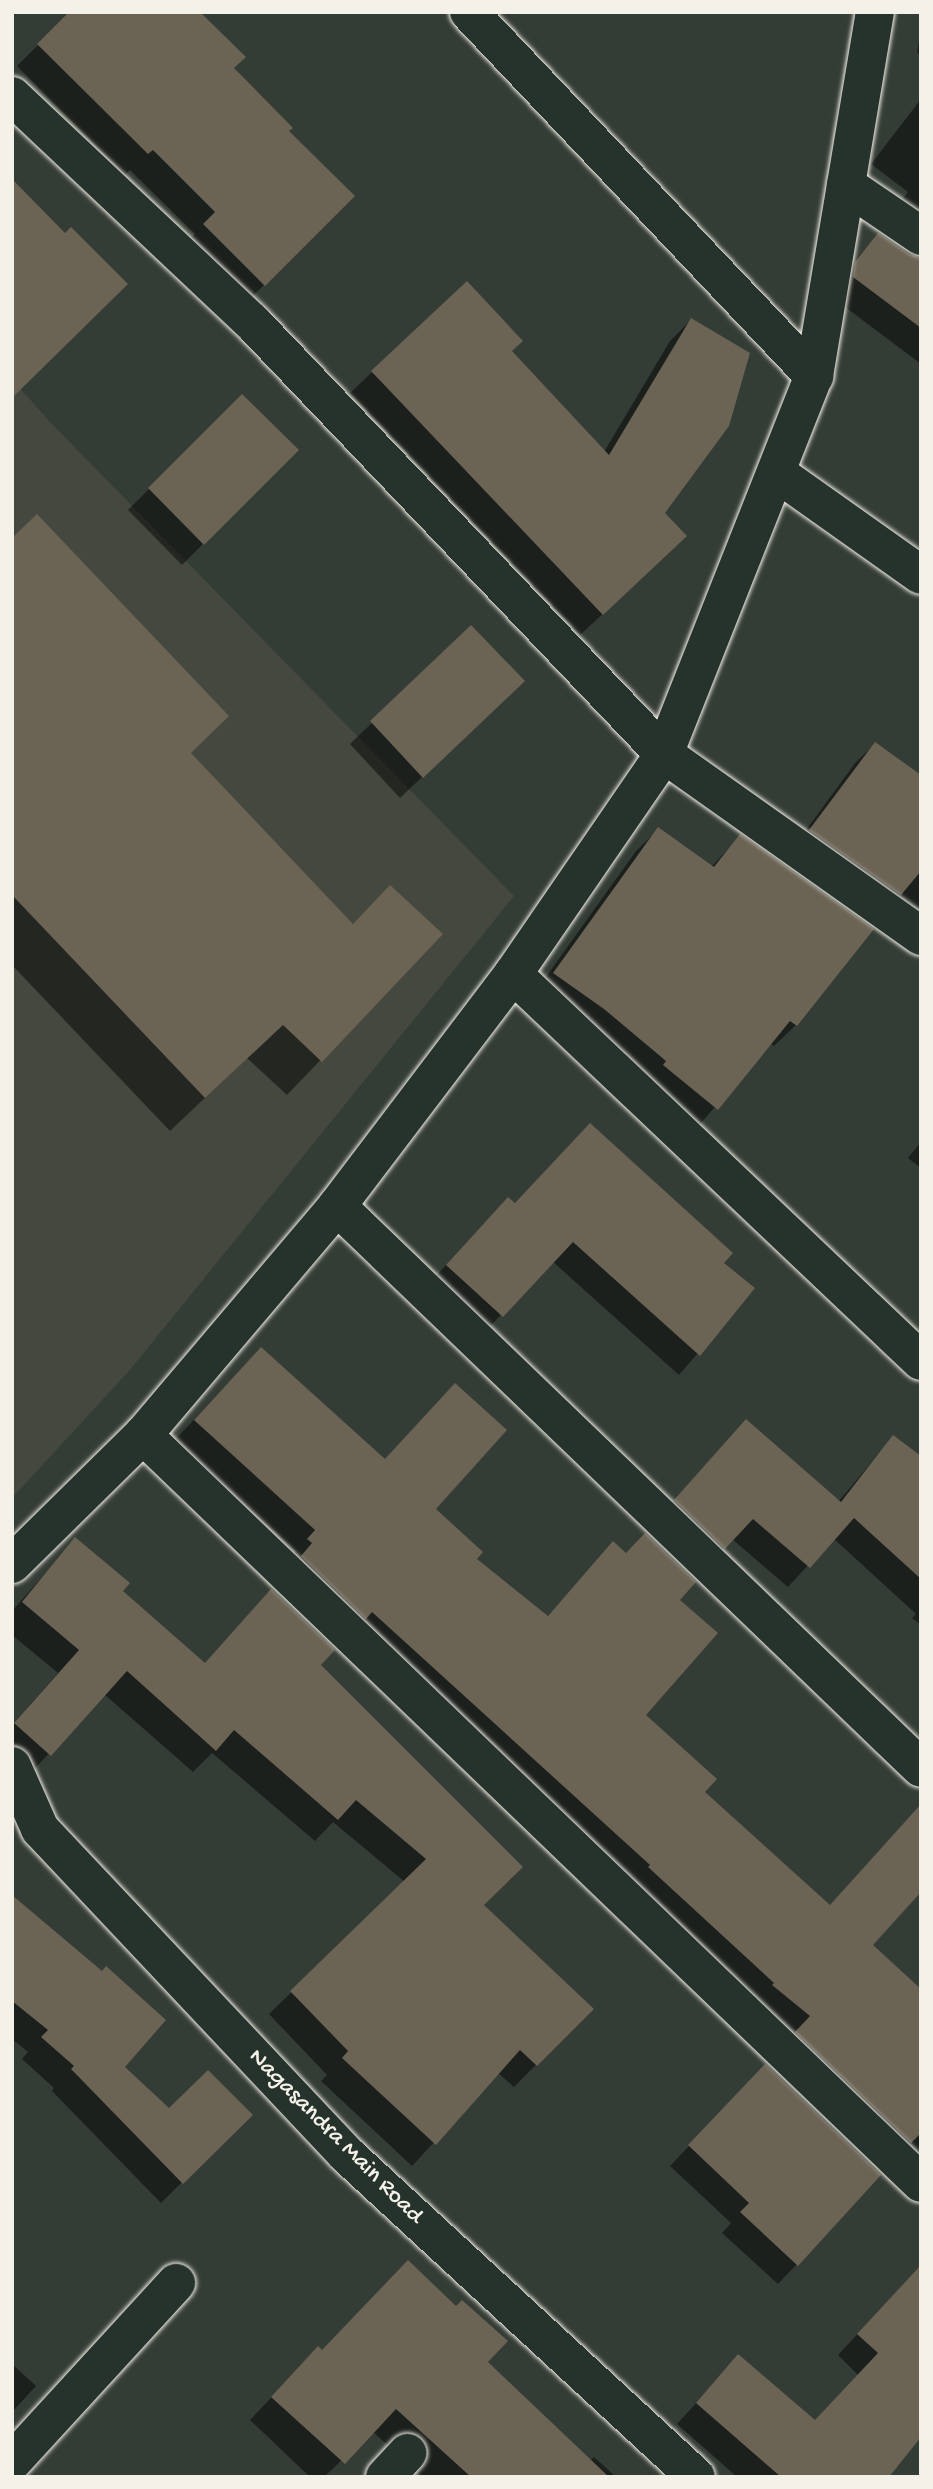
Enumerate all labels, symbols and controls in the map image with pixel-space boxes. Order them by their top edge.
street label: Nagasandra Main Road [241,2043,429,2231]

